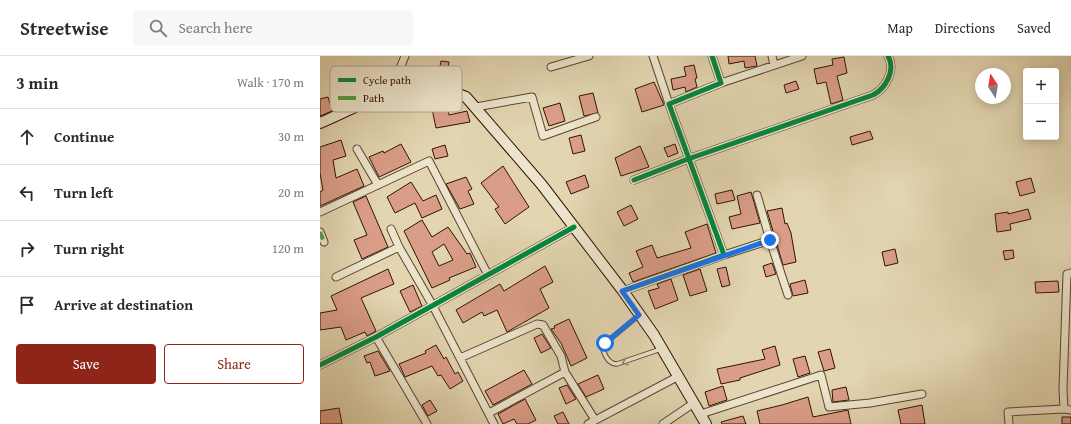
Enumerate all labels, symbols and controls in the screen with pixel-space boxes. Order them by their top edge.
search box [133,10,413,46]
text: Streetwise [20,14,109,42]
icon: search [147,17,169,39]
text: Search here [179,17,253,38]
text: Map [887,18,913,38]
text: Directions [935,18,995,38]
text: Saved [1017,18,1051,38]
legend [330,66,462,112]
north arrow [975,68,1011,104]
map controls [1023,68,1059,140]
button: + [1023,68,1059,104]
text: 3 min [16,70,58,95]
text: Cycle path [363,72,412,88]
text: Walk · 170 m [237,73,304,92]
text: Path [363,90,385,106]
button: − [1023,104,1059,140]
icon: ahead [16,126,38,148]
text: Continue [54,126,115,147]
text: 30 m [278,127,304,146]
icon: left [16,182,38,204]
text: Turn left [54,182,113,203]
text: 20 m [278,183,304,202]
route end [761,231,779,249]
icon: right [16,238,38,260]
text: Turn right [54,238,125,259]
text: 120 m [272,239,304,258]
icon: arrive [16,294,38,316]
text: Arrive at destination [54,294,193,315]
route start [596,334,614,352]
button: Save [16,344,156,384]
button: Share [164,344,304,384]
one-way arrow [622,357,629,366]

